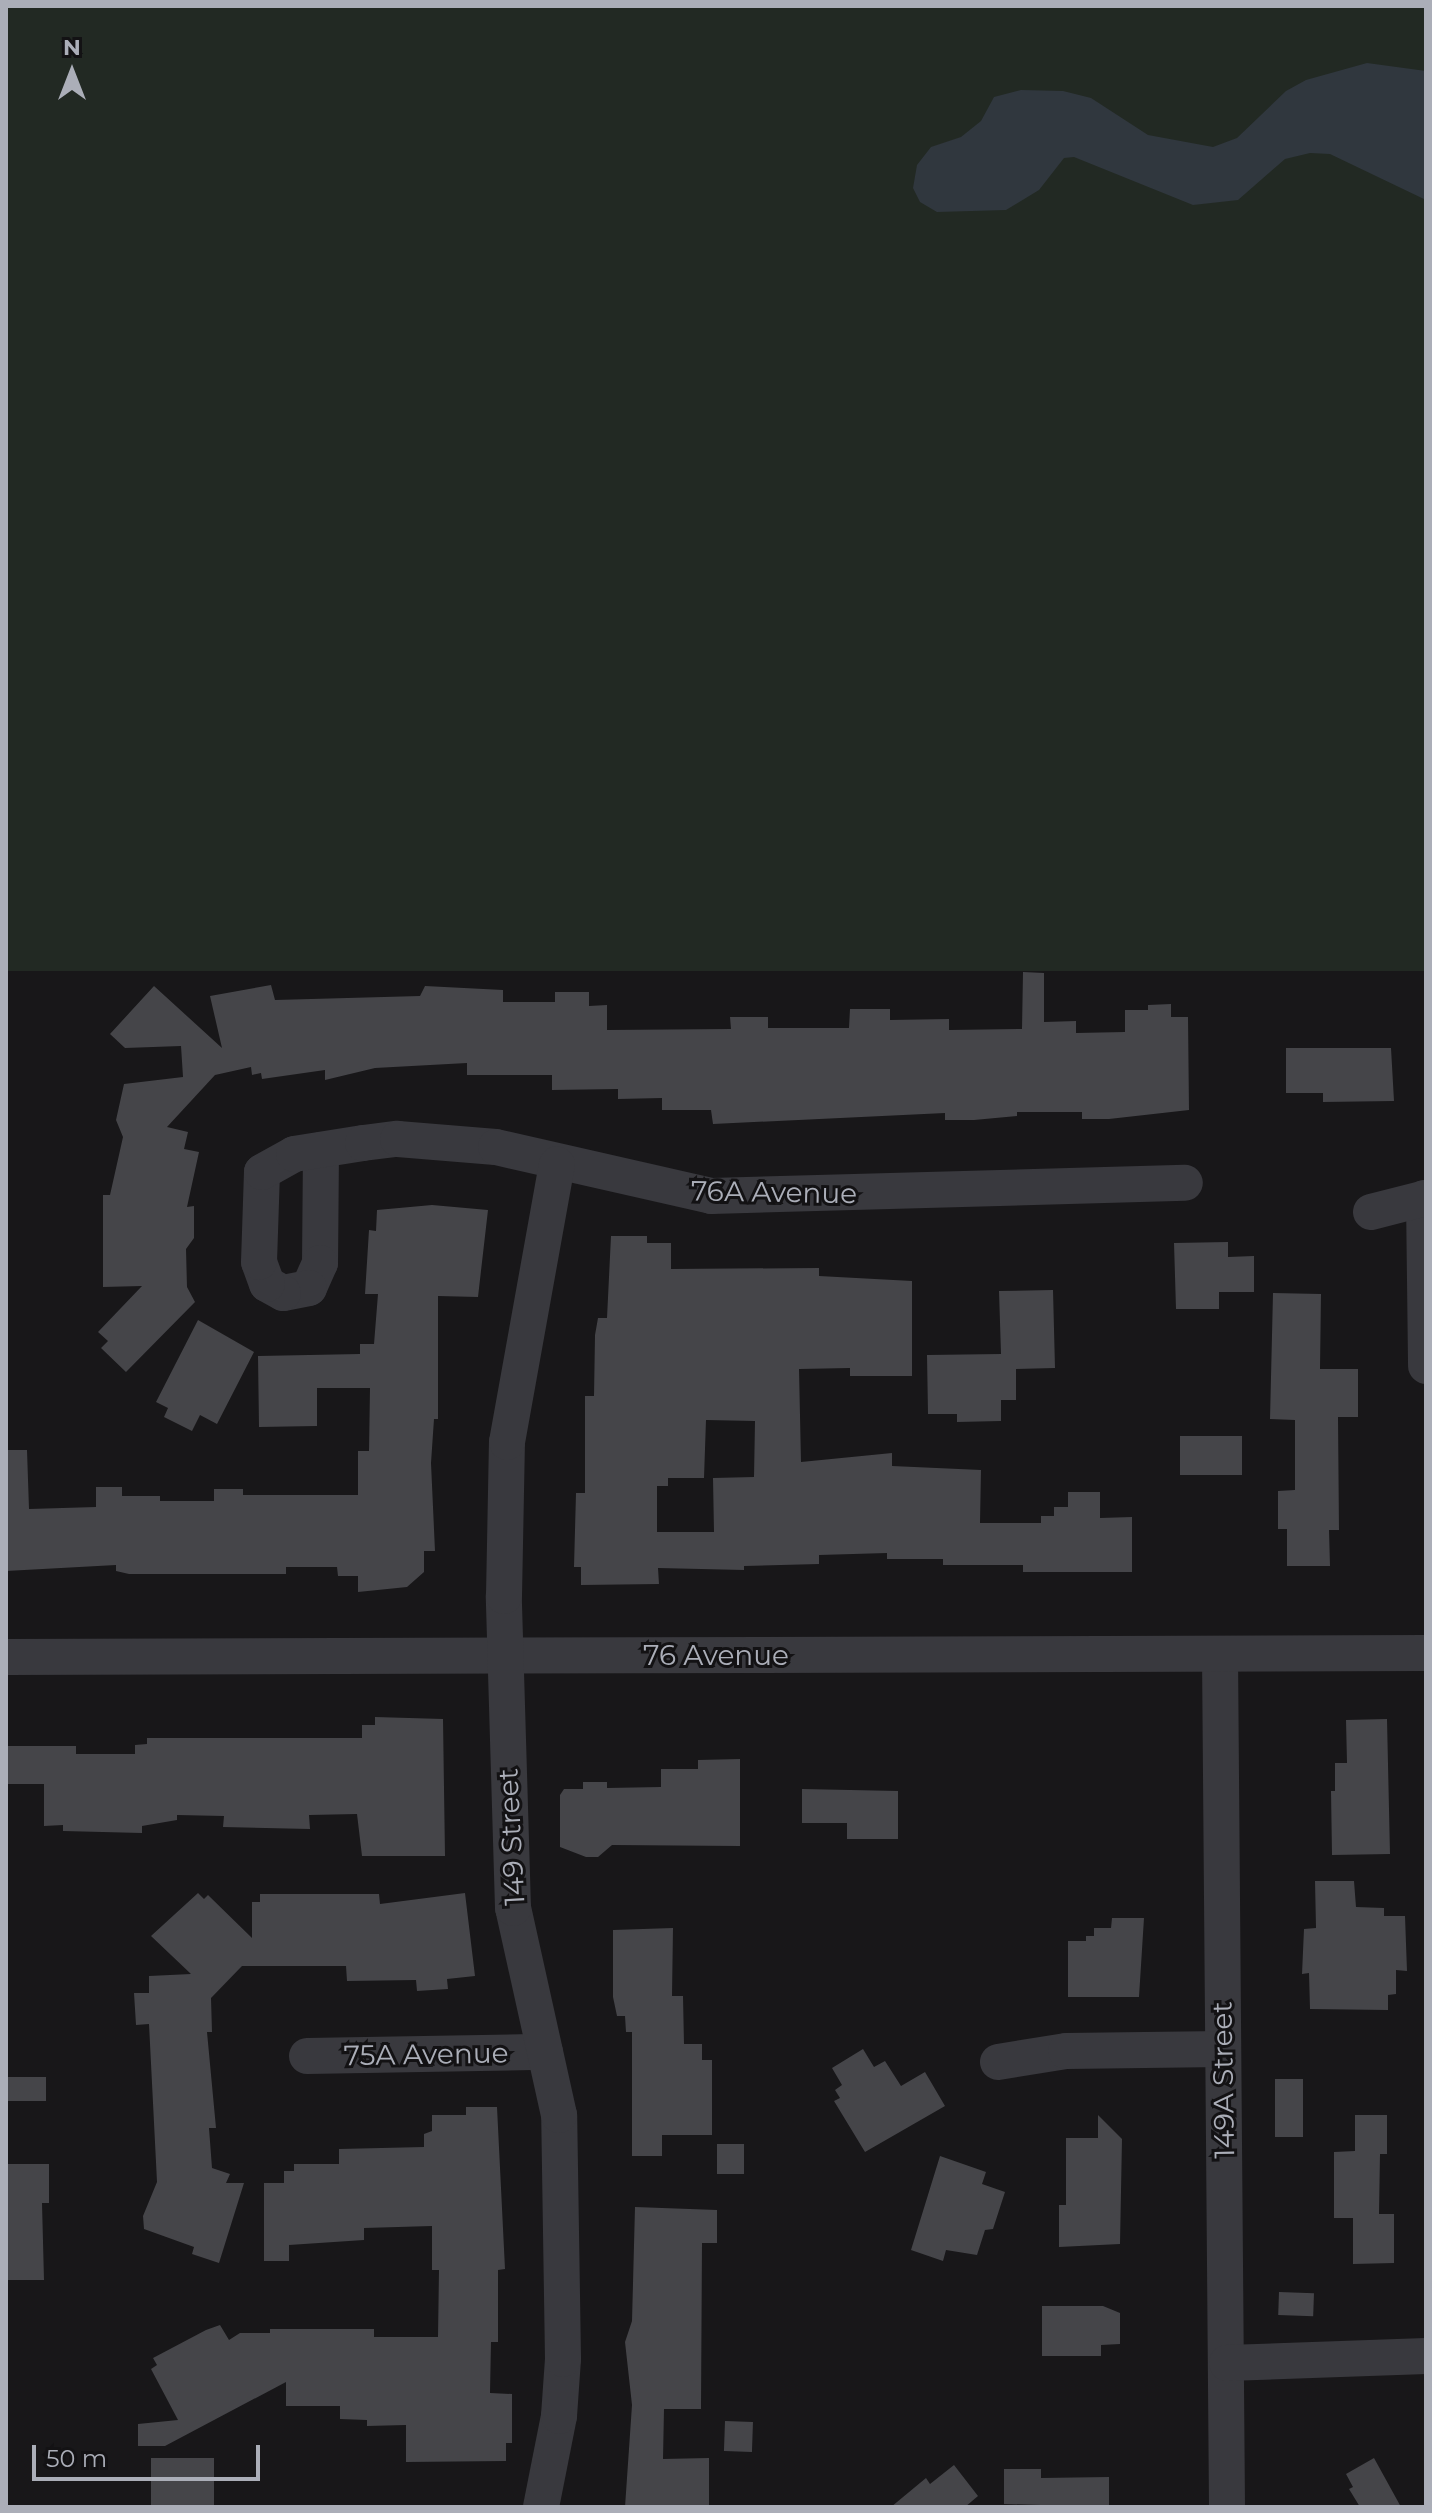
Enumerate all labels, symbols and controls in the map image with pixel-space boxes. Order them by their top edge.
north arrow [32,32,112,112]
text: N [63,34,81,61]
street label: 76A Avenue [691,1174,857,1210]
street label: 76 Avenue [643,1638,789,1672]
street label: 149 Street [491,1767,531,1907]
street label: 149A Street [1205,2001,1241,2159]
street label: 75A Avenue [343,2036,509,2072]
scale bar [36,2429,264,2479]
text: 50 m [46,2444,107,2473]

